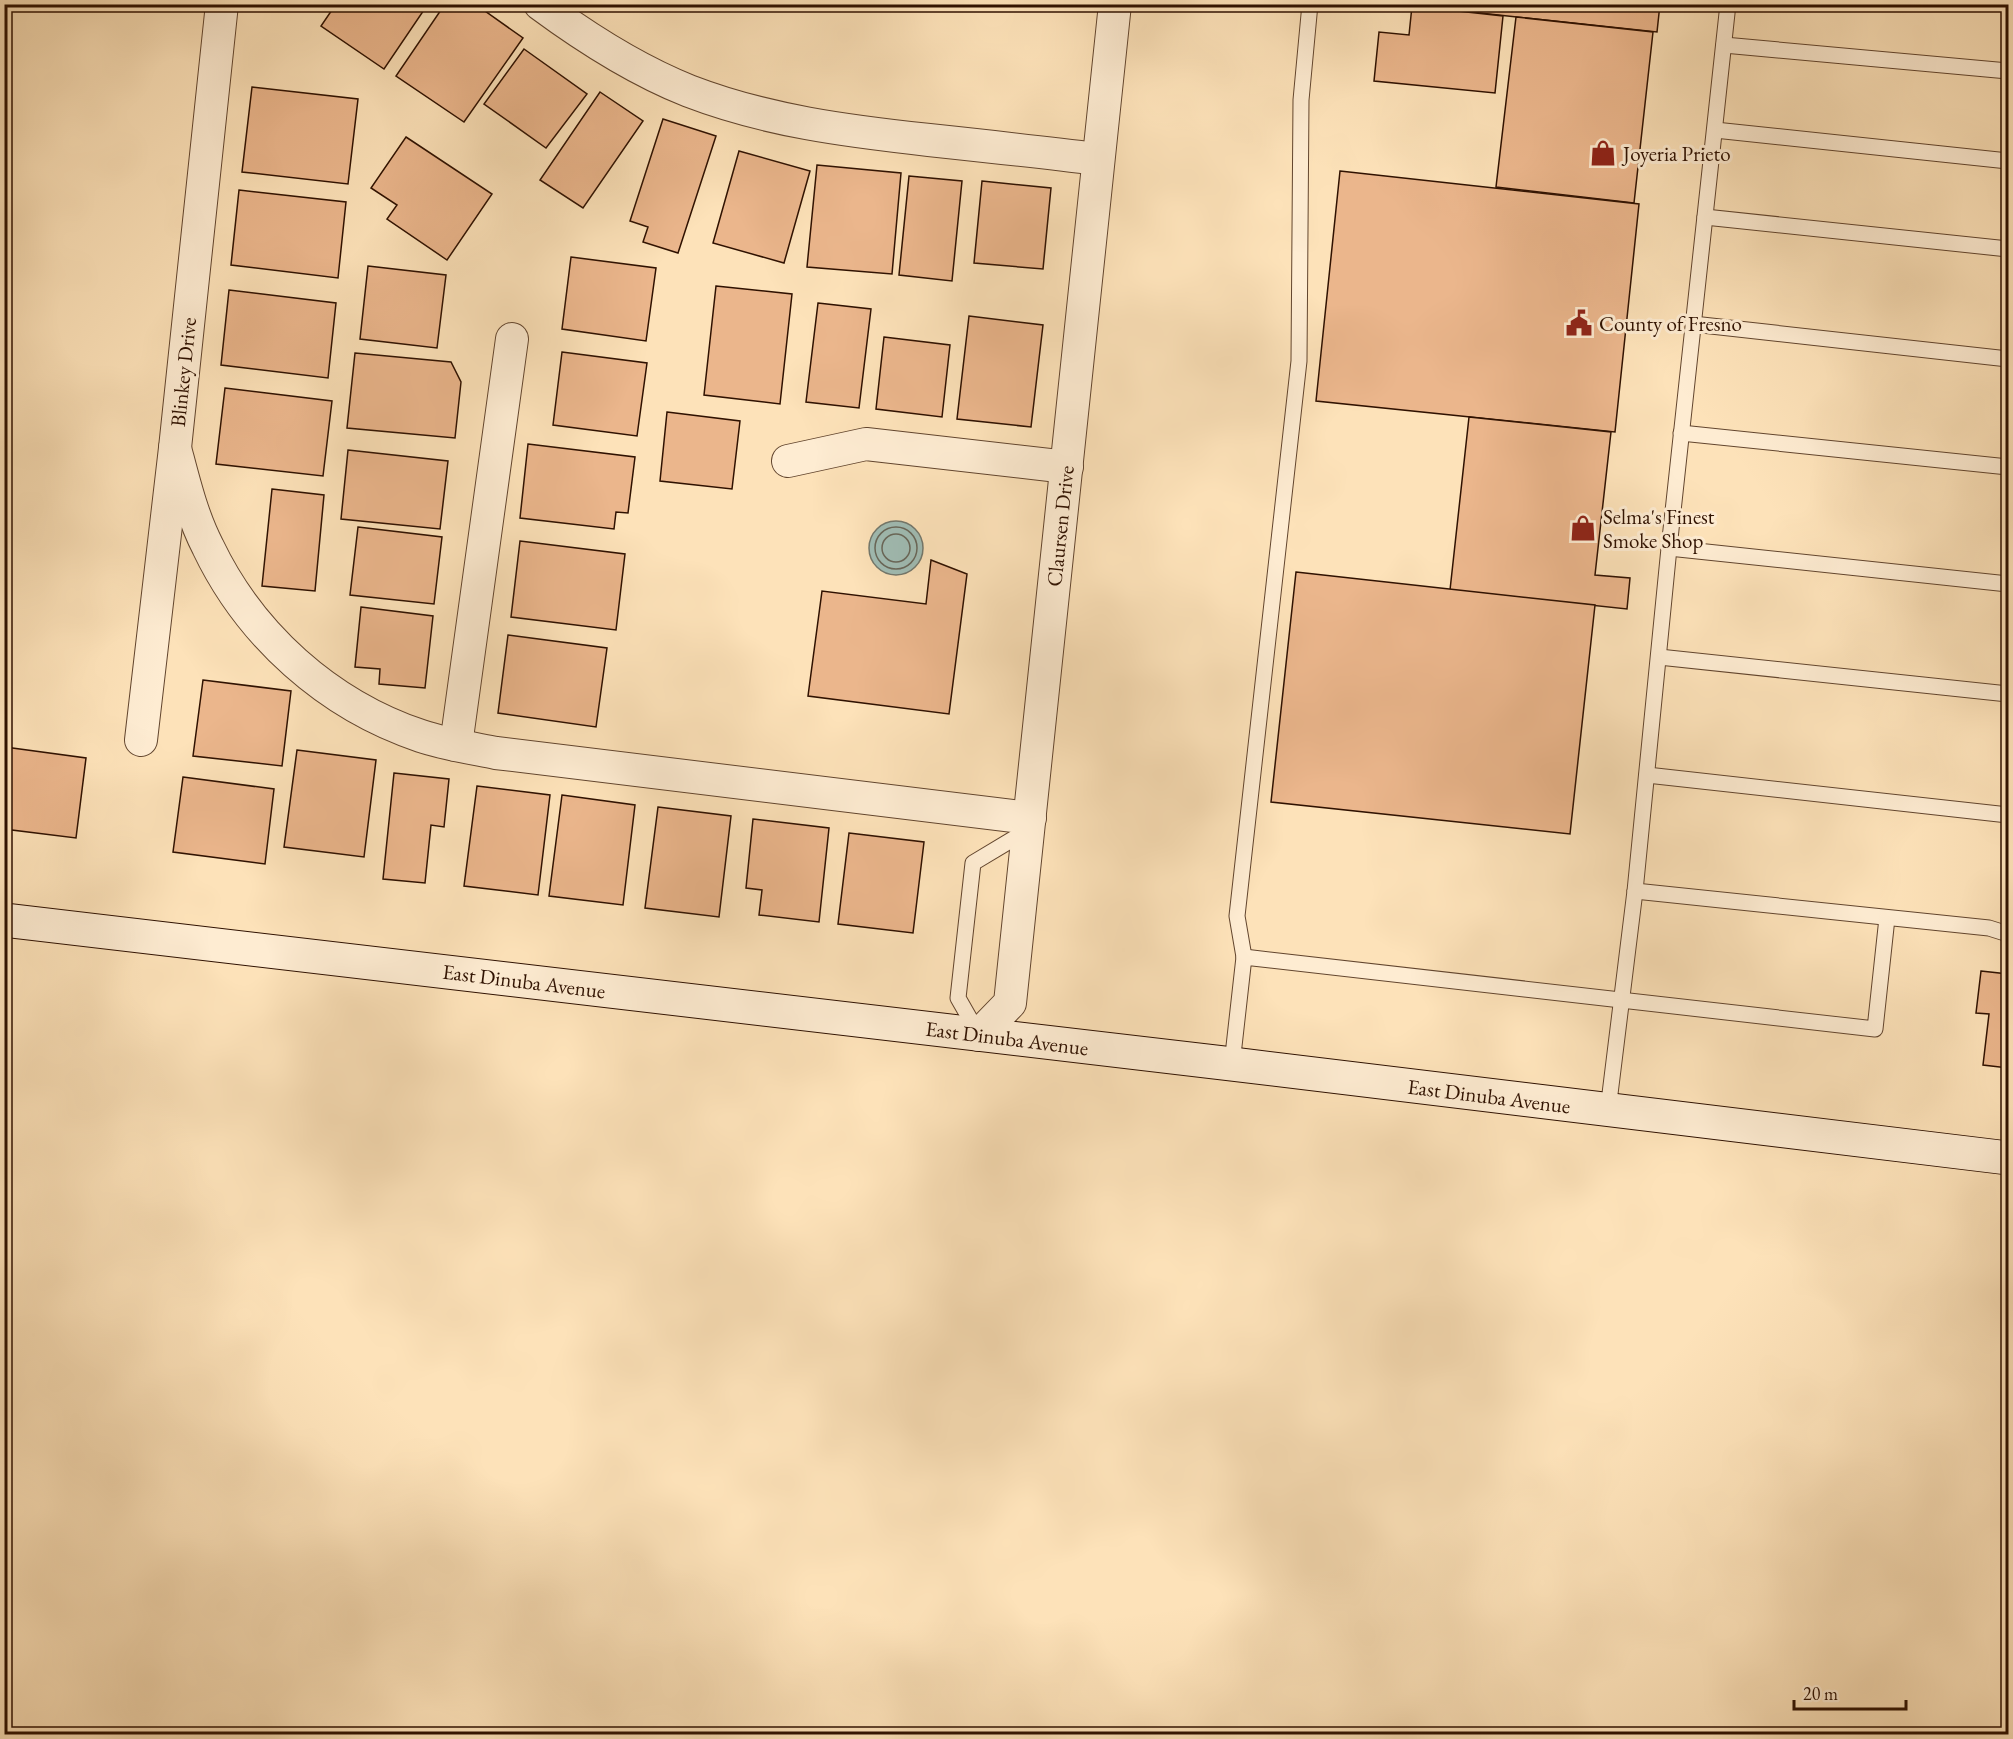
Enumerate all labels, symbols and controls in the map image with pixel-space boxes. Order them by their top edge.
shop icon: Joyeria Prieto [1588,138,1618,168]
place label: Joyeria Prieto [1621,140,1731,167]
public building icon: County of Fresno [1564,308,1594,338]
place label: County of Fresno [1599,310,1742,337]
street label: Blinkey Drive [164,316,202,428]
street label: Claursen Drive [1040,464,1080,588]
place label: Selma's Finest Smoke Shop [1603,503,1715,554]
shop icon: Selma's Finest Smoke Shop [1568,513,1598,543]
street label: East Dinuba Avenue [441,958,607,1004]
street label: East Dinuba Avenue [924,1015,1090,1061]
street label: East Dinuba Avenue [1406,1073,1572,1119]
scale bar [1794,1673,1906,1711]
text: 20 m [1803,1682,1838,1705]

